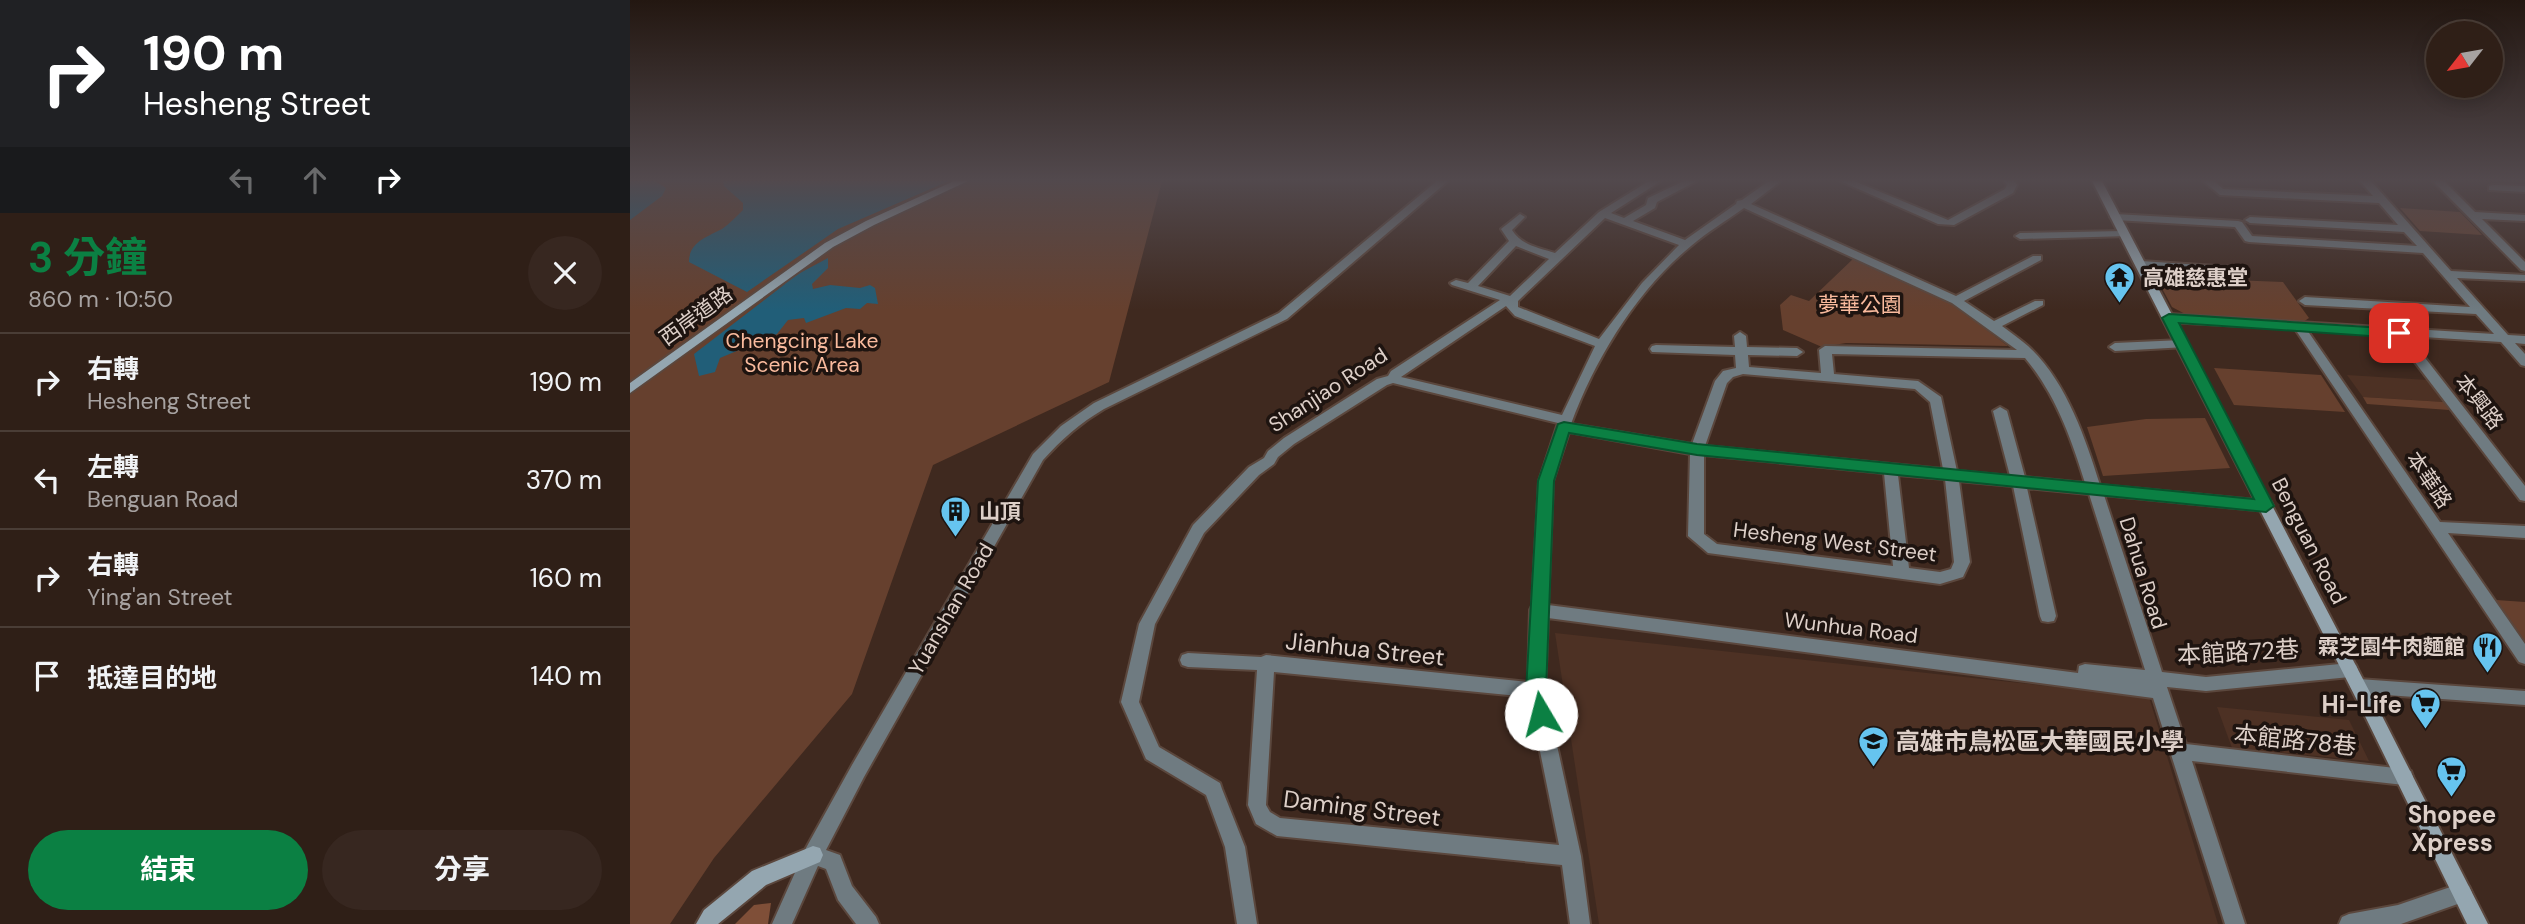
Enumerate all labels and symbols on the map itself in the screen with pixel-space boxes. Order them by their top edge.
north arrow [2426,21,2502,98]
temple icon: 高雄慈惠堂 [2103,261,2137,305]
place label: 高雄慈惠堂 [2143,264,2248,292]
street label: 西岸道路 [654,280,738,352]
park label: 夢華公園 [1818,291,1902,319]
pin [2369,303,2429,363]
park label: Chengcing Lake Scenic Area [725,327,879,379]
street label: Shanjiao Road [1263,341,1393,439]
street label: 本興路 [2449,369,2509,435]
street label: 本華路 [2400,446,2458,514]
street label: Benguan Road [2265,473,2353,609]
building icon: 山頂 [939,495,973,539]
place label: 山頂 [979,498,1021,526]
street label: Dahua Road [2113,513,2173,633]
street label: Hesheng West Street [1732,516,1938,568]
street label: Yuanshan Road [902,538,1000,680]
street label: Wunhua Road [1783,606,1919,650]
street label: Jianhua Street [1284,625,1446,673]
restaurant icon: 霖芝園牛肉麵館 [2471,630,2505,674]
street label: 本館路72巷 [2176,633,2300,671]
place label: 霖芝園牛肉麵館 [2318,633,2465,661]
position arrow [1504,677,1578,751]
supermarket icon: Hi-Life [2408,687,2442,731]
place label: Hi-Life [2322,689,2402,720]
street label: 本館路78巷 [2232,718,2358,762]
school or university icon: 高雄市鳥松區大華國民小學 [1856,724,1890,768]
place label: 高雄市鳥松區大華國民小學 [1896,726,2184,757]
supermarket icon: Shopee Xpress [2435,755,2469,799]
street label: Daming Street [1282,783,1442,833]
place label: Shopee Xpress [2408,799,2496,858]

